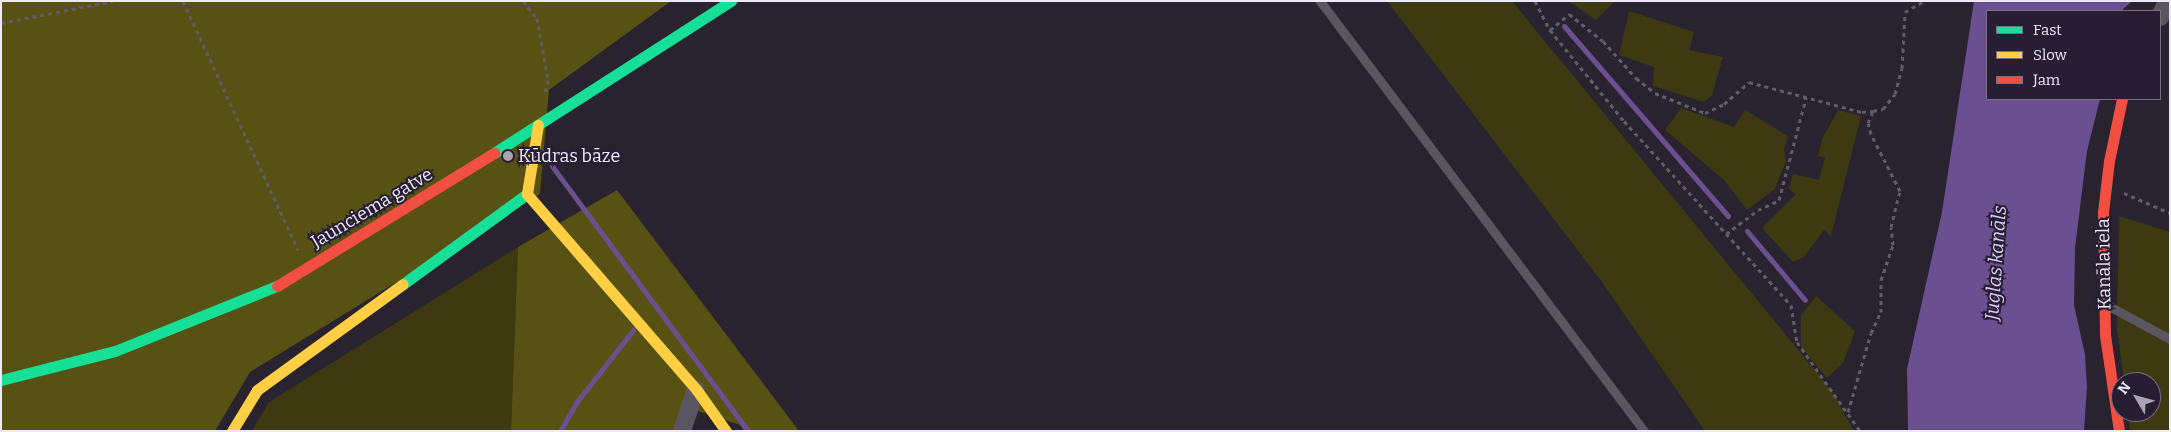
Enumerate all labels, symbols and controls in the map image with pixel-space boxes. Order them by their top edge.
legend [1986,10,2161,100]
text: Fast [2033,21,2062,39]
text: Slow [2033,46,2067,64]
text: Jam [2033,71,2060,89]
place label: Kūdras bāze [518,145,620,167]
marker: Kūdras bāze [502,150,514,162]
street label: Jaunciema gatve [307,163,437,253]
water label: Juglas kanāls [1981,205,2011,321]
street label: Kanāla iela [2092,218,2116,310]
north arrow [2111,372,2161,422]
text: N [2114,379,2134,398]

